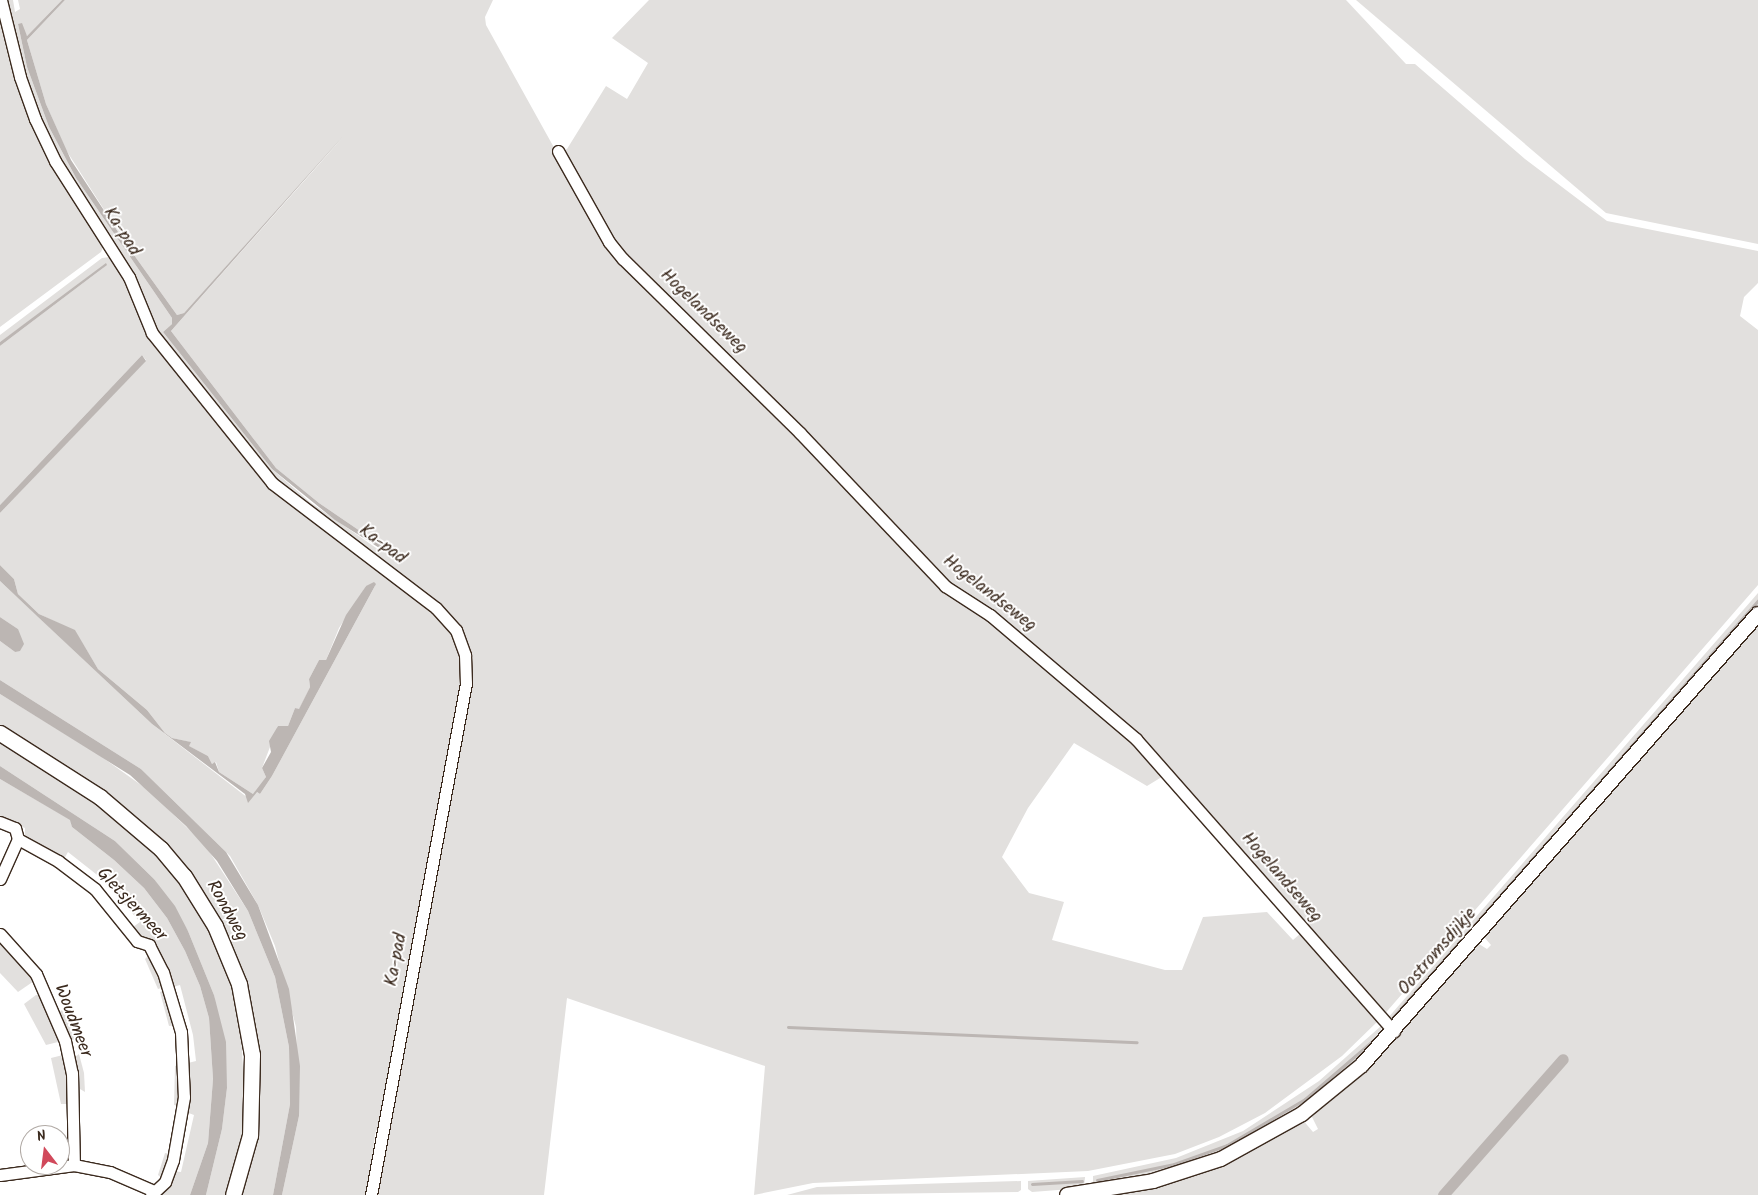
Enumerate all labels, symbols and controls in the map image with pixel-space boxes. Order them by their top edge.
street label: Ka-pad [98,204,144,260]
street label: Hogelandseweg [655,265,751,359]
street label: Ka-pad [354,520,410,570]
street label: Hogelandseweg [938,551,1040,637]
street label: Hogelandseweg [1236,828,1326,928]
street label: Gletsjermeer [91,864,171,946]
street label: Rondweg [201,877,251,945]
street label: Oostromsdijkje [1394,904,1482,1000]
street label: Ka-pad [381,932,413,988]
street label: Woudmeer [48,981,96,1061]
north arrow [20,1125,70,1175]
text: N [34,1125,48,1148]

